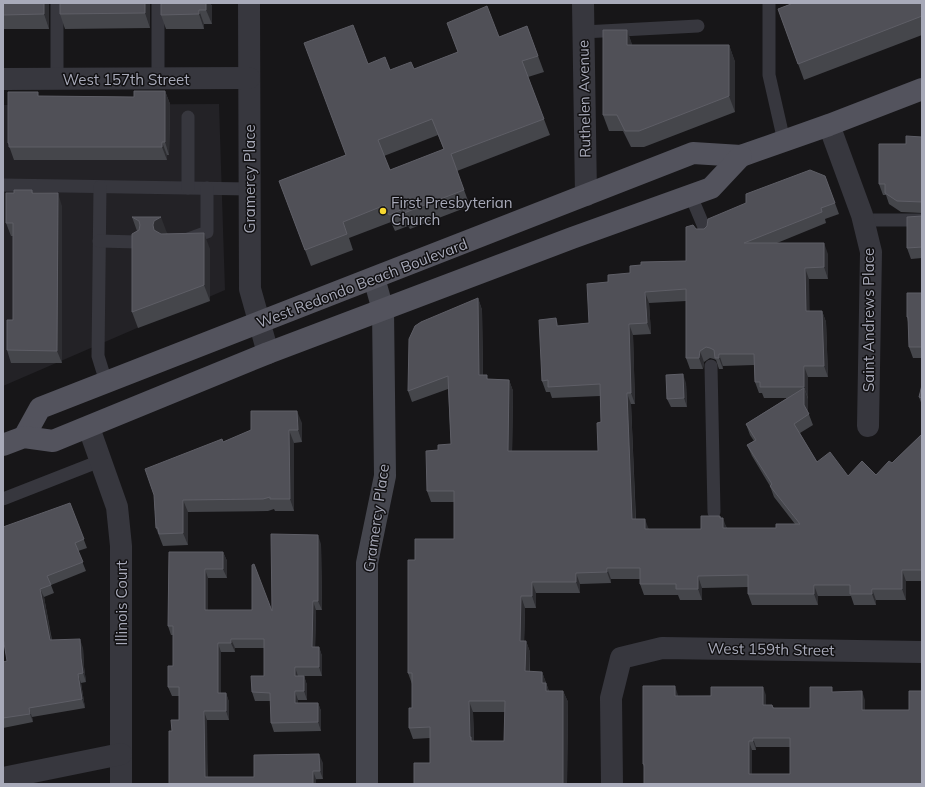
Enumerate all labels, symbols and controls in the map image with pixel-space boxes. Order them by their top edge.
street label: Ruthelen Avenue [573,40,595,158]
street label: West 157th Street [63,70,189,89]
street label: Gramercy Place [240,124,259,234]
place label: First Presbyterian Church [391,193,513,229]
marker: First Presbyterian Church [378,206,388,216]
street label: West Redondo Beach Boulevard [254,234,470,332]
street label: Saint Andrews Place [859,248,878,392]
street label: Gramercy Place [359,463,393,573]
street label: Illinois Court [112,561,131,645]
street label: West 159th Street [707,638,835,660]

